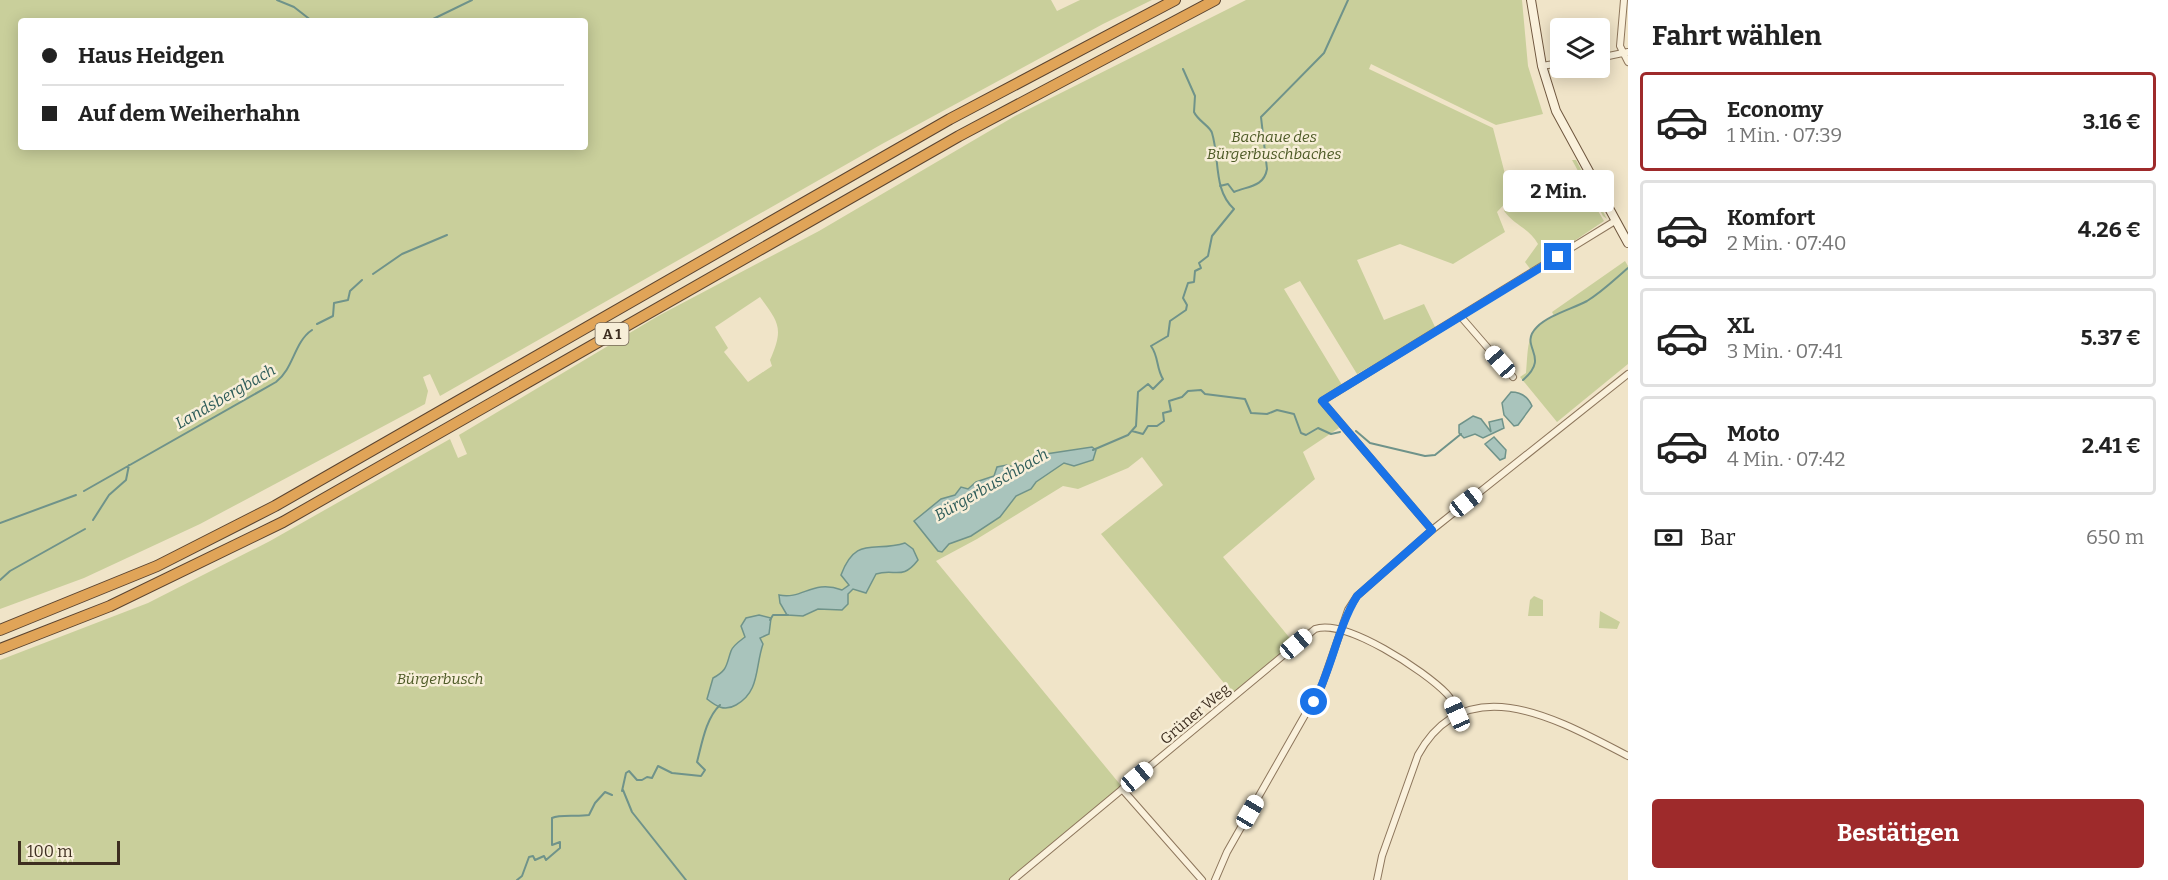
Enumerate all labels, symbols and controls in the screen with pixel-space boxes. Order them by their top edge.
map controls [1550,18,1610,78]
button: layers [1550,18,1610,78]
text: Fahrt wählen [1652,20,1822,52]
text: Haus Heidgen [78,42,224,69]
icon: car [1655,95,1709,149]
text: Economy [1727,96,1823,123]
text: Auf dem Weiherhahn [78,100,300,127]
text: 3.16 € [2083,108,2141,135]
text: 1 Min. · 07:39 [1727,123,1842,147]
park label: Bachaue des Bürgerbuschbaches [1207,128,1341,163]
callout: 2 Min. [1502,170,1614,212]
text: 2 Min. [1530,179,1587,203]
icon: car [1655,203,1709,257]
text: Komfort [1727,204,1816,231]
text: 4.26 € [2078,216,2141,243]
text: 2 Min. · 07:40 [1727,231,1846,255]
route end [1544,243,1571,270]
icon: car [1655,311,1709,365]
text: XL [1727,312,1754,339]
road number: A 1 [596,323,628,345]
text: 5.37 € [2080,324,2141,351]
text: 3 Min. · 07:41 [1727,339,1842,363]
car [1481,343,1519,381]
water label: Landsbergbach [172,360,279,433]
icon: car [1655,419,1709,473]
text: Moto [1727,420,1780,447]
text: 2.41 € [2082,432,2141,459]
water label: Bürgerbuschbach [931,444,1051,525]
text: 4 Min. · 07:42 [1727,447,1845,471]
car [1446,484,1486,520]
icon: cash [1652,521,1685,554]
text: Bar [1700,524,1735,551]
text: 650 m [2086,525,2144,549]
car [1276,626,1316,662]
park label: Bürgerbusch [397,670,483,688]
street label: Grüner Weg [1157,680,1233,748]
route start [1300,688,1327,715]
car [1441,694,1473,734]
car [1117,759,1157,795]
car [1233,792,1267,832]
button: Bestätigen [1652,799,2144,868]
scale bar [18,838,120,866]
text: 100 m [27,842,72,861]

